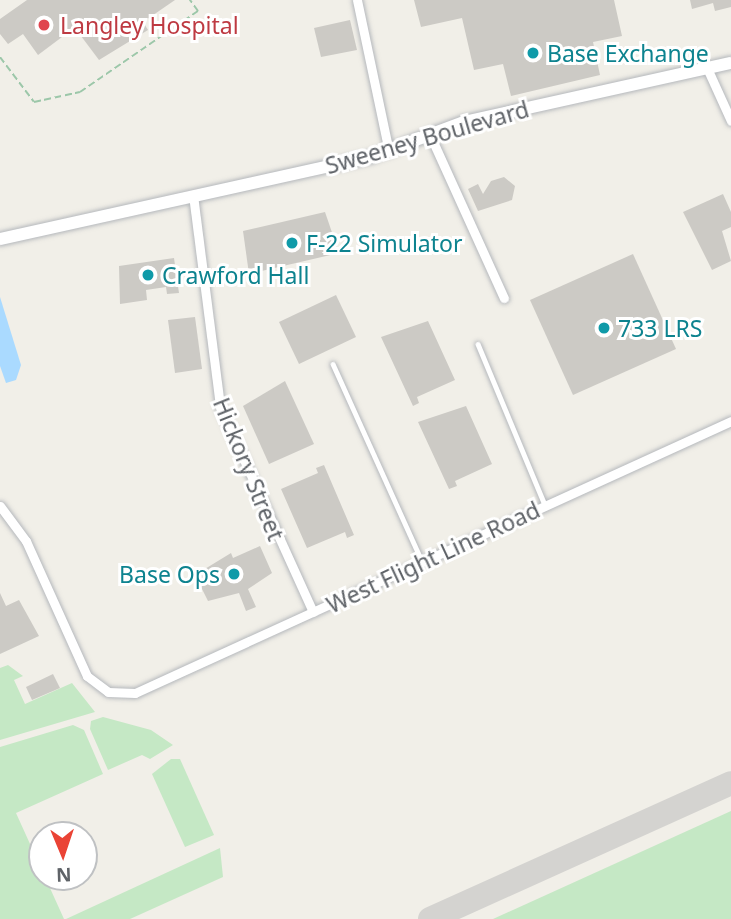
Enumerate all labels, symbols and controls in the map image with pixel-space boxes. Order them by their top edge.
place label: Langley Hospital [60,11,239,39]
marker: Langley Hospital [34,15,54,35]
place label: Base Exchange [547,39,709,67]
marker: Base Exchange [525,45,541,61]
street label: Sweeney Boulevard [322,95,532,179]
place label: F-22 Simulator [306,229,462,257]
marker: F-22 Simulator [284,235,300,251]
place label: Crawford Hall [162,261,309,289]
marker: Crawford Hall [140,267,156,283]
place label: 733 LRS [618,314,702,342]
marker: 733 LRS [596,320,612,336]
street label: Hickory Street [208,394,290,544]
street label: West Flight Line Road [322,495,544,619]
place label: Base Ops [119,560,220,588]
marker: Base Ops [226,566,242,582]
north arrow [28,821,98,891]
text: N [55,862,72,888]

